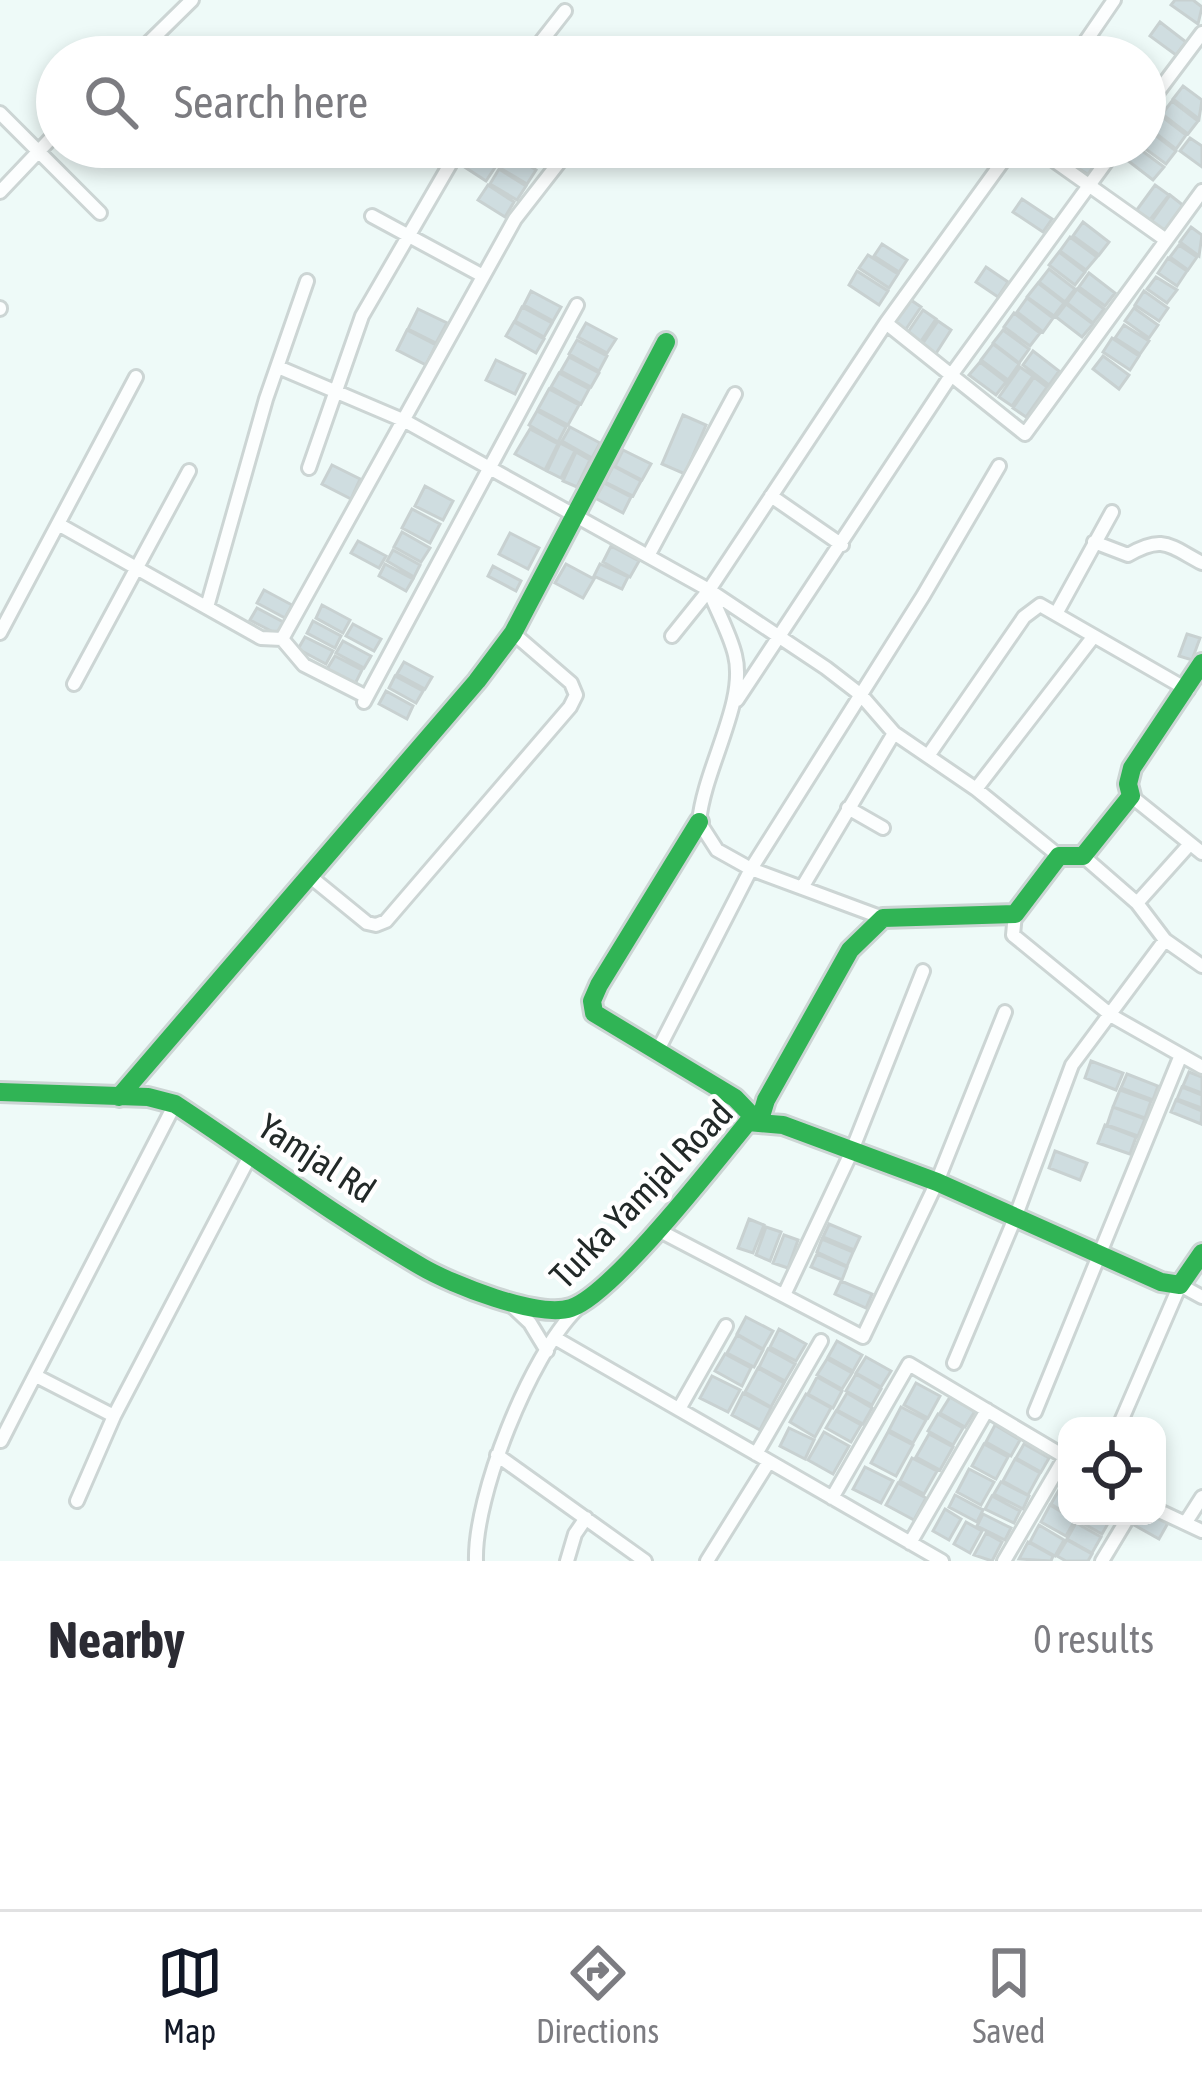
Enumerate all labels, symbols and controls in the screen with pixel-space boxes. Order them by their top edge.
search box [36,36,1166,168]
icon: search [78,69,144,135]
text: Search here [174,76,368,128]
street label: Turka Yamjal Road [541,1092,741,1296]
street label: Yamjal Rd [251,1105,383,1211]
map controls [1058,1417,1166,1525]
button: locate [1058,1417,1166,1525]
text: Nearby [48,1610,185,1669]
text: 0 results [1033,1617,1154,1661]
tab: Map [157,1940,223,2050]
tab: Directions [536,1940,659,2050]
tab: Saved [972,1940,1045,2050]

